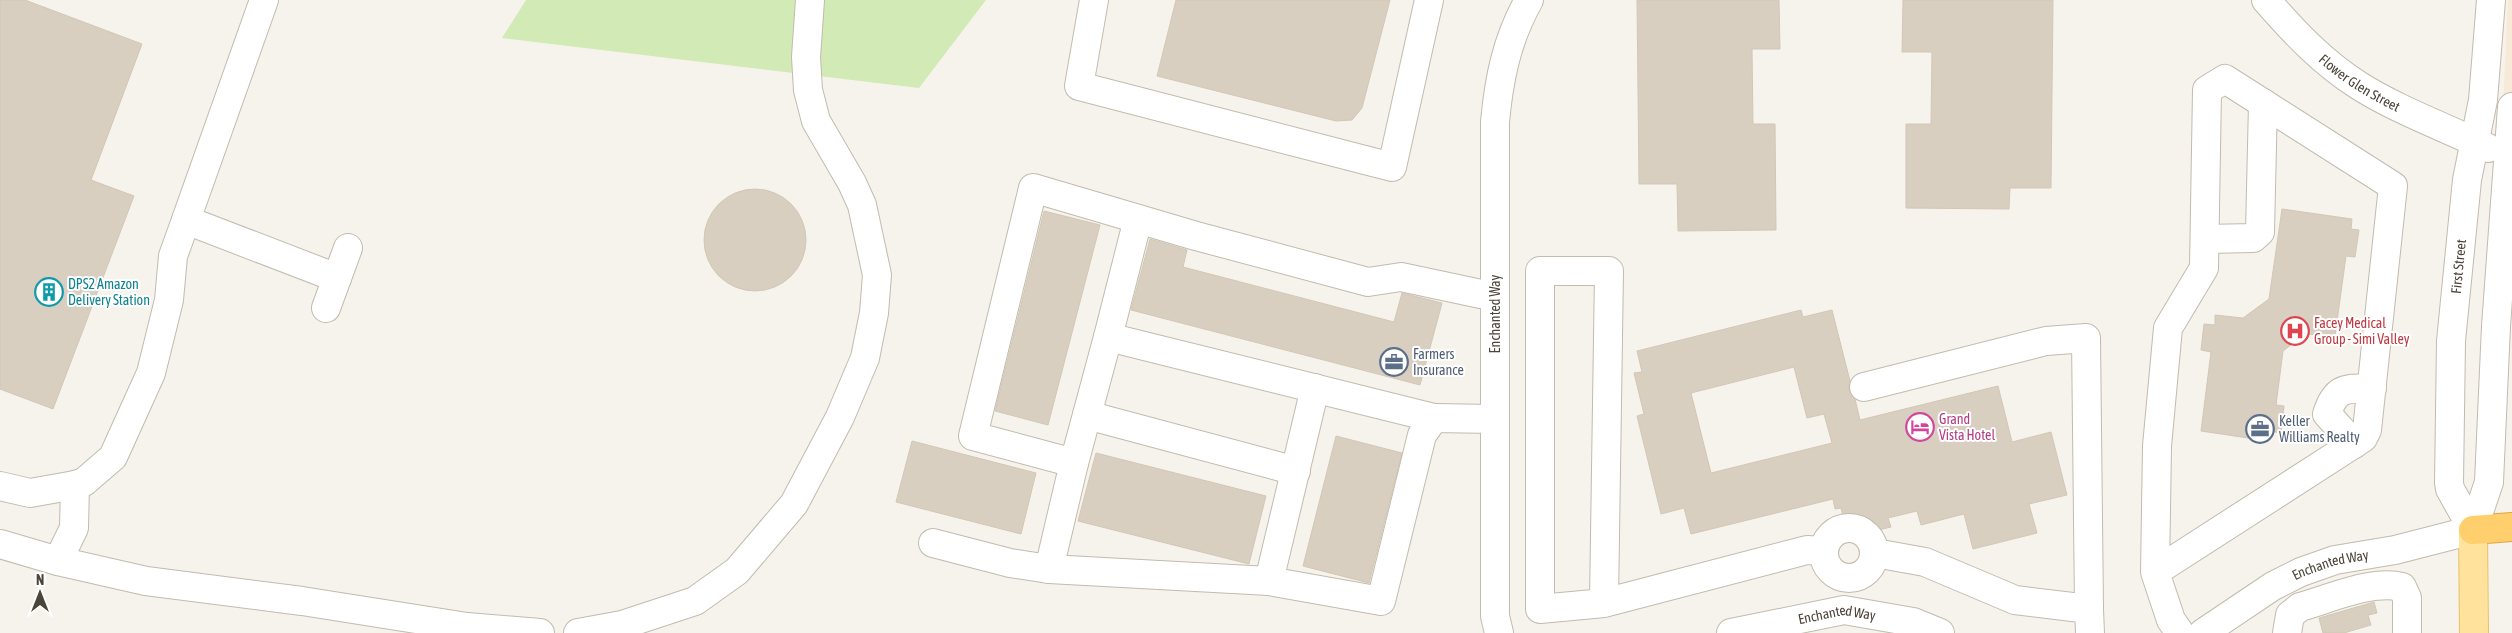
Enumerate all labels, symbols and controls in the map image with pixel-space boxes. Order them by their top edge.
street label: Flower Glen Street [2316,51,2403,115]
street label: First Street [2448,238,2469,294]
street label: Enchanted Way [1487,274,1503,353]
place label: DPS2 Amazon Delivery Station [68,276,150,308]
building icon: DPS2 Amazon Delivery Station [34,277,64,307]
place label: Facey Medical Group - Simi Valley [2314,315,2410,347]
hospital icon: Facey Medical Group - Simi Valley [2280,316,2310,346]
place label: Farmers Insurance [1413,346,1464,378]
office icon: Farmers Insurance [1379,347,1409,377]
place label: Grand Vista Hotel [1939,411,1995,443]
hotel icon: Grand Vista Hotel [1905,412,1935,442]
place label: Keller Williams Realty [2279,413,2360,445]
office icon: Keller Williams Realty [2245,414,2275,444]
street label: Enchanted Way [2289,547,2370,583]
north arrow [15,568,65,618]
text: N [36,572,44,588]
street label: Enchanted Way [1797,602,1877,627]

